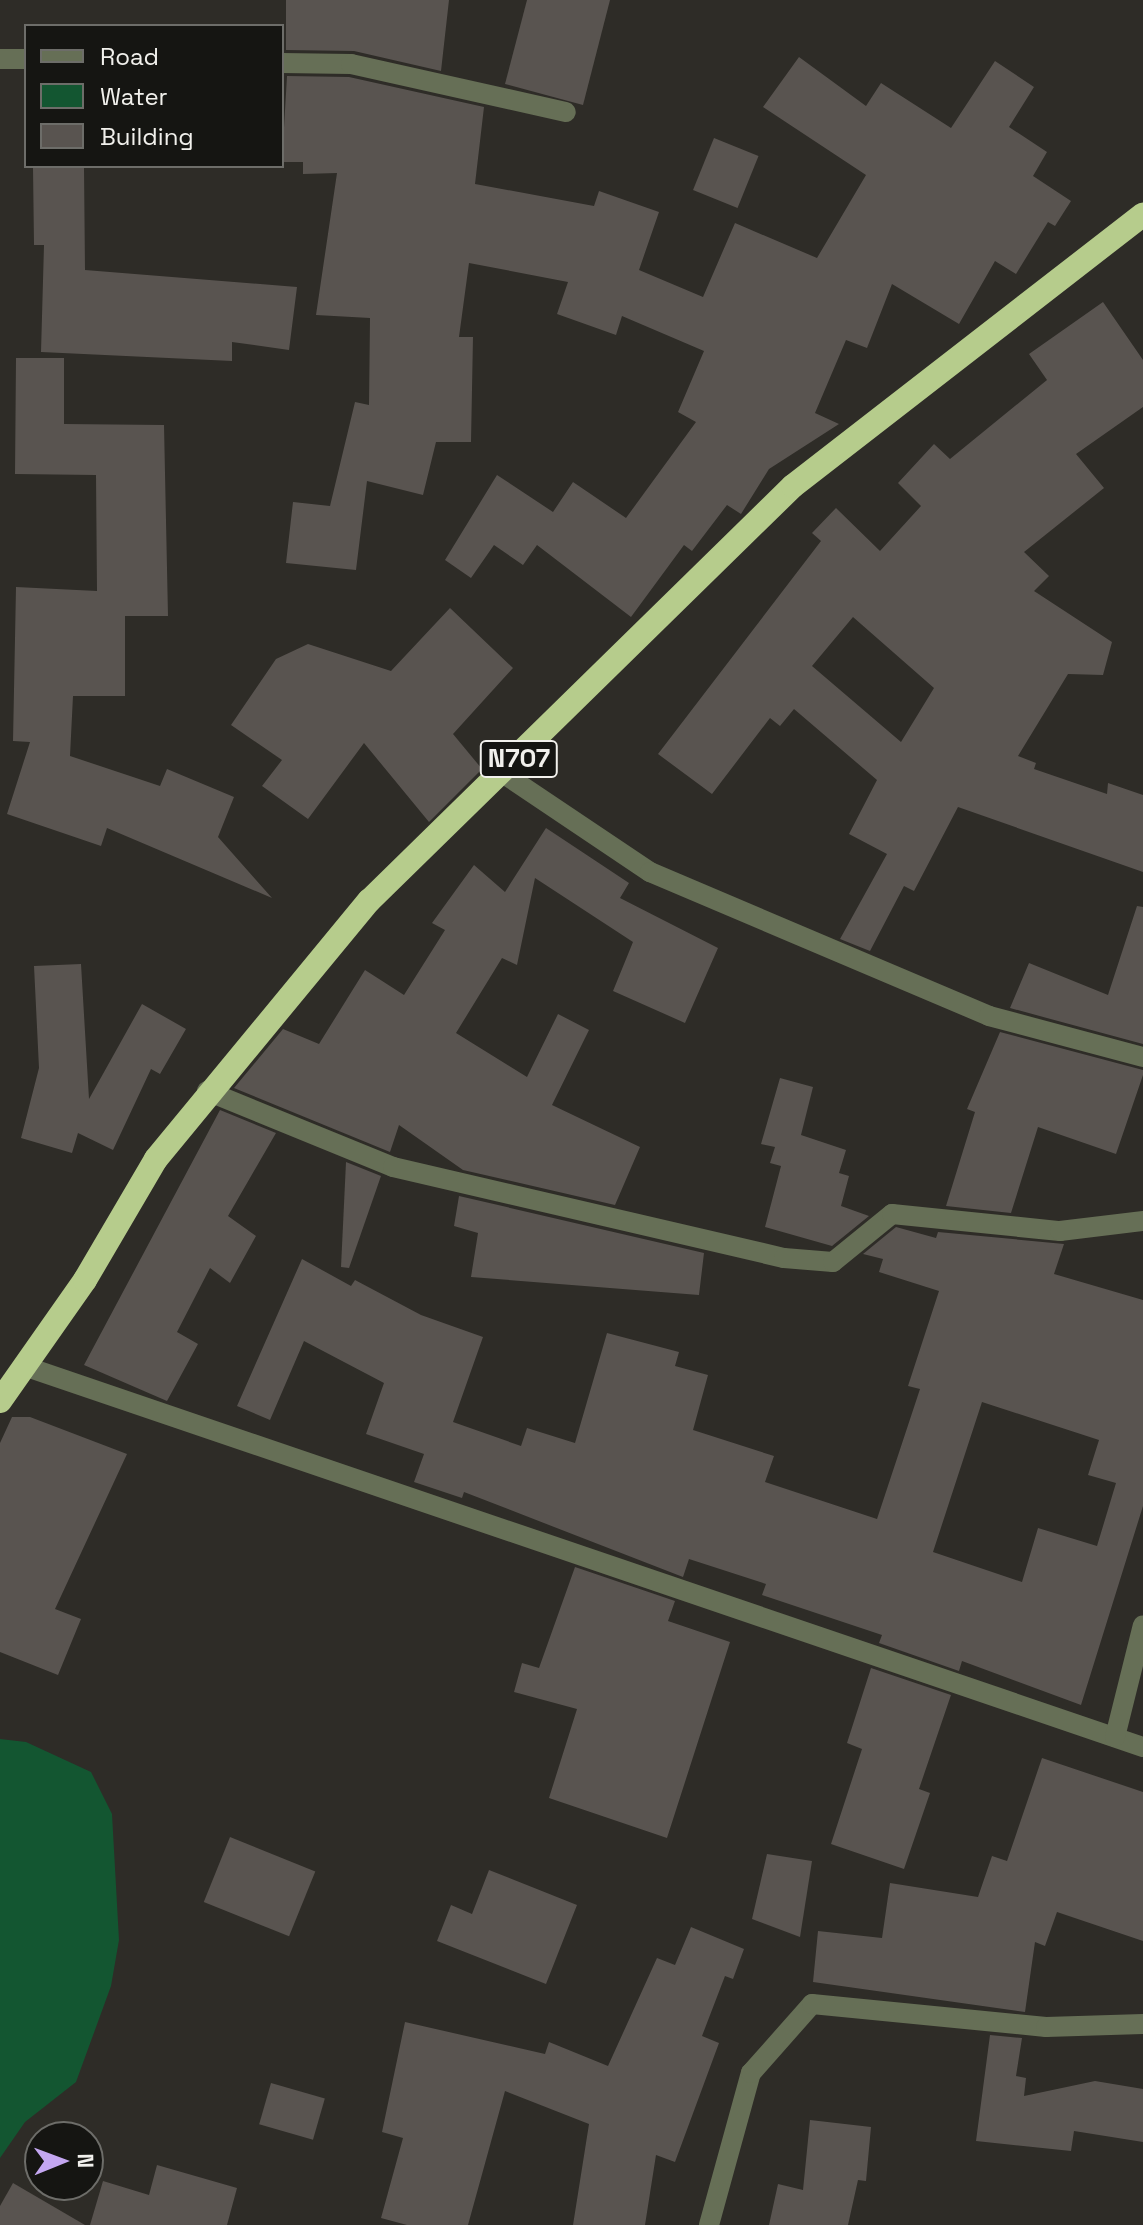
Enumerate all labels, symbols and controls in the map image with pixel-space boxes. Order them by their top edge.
legend [24,24,284,168]
text: Road [100,41,159,72]
text: Water [100,81,168,112]
text: Building [100,121,194,152]
road number: N707 [479,737,559,781]
north arrow [24,2121,104,2201]
text: N [72,2153,100,2168]

